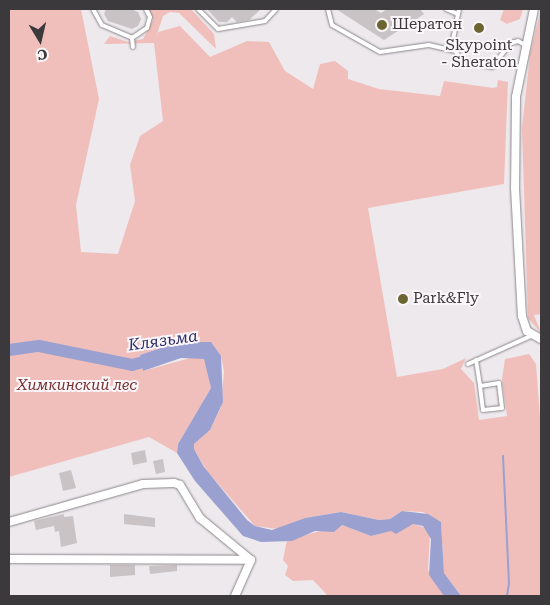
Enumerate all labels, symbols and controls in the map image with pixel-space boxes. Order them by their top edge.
north arrow [15,15,65,65]
place label: Шератон [392,16,462,34]
marker: Шератон [376,19,388,31]
marker: Skypoint - Sheraton [473,22,485,34]
place label: Skypoint - Sheraton [441,36,517,71]
text: С [36,46,48,63]
place label: Park&Fly [413,290,479,308]
marker: Park&Fly [397,293,409,305]
water label: Клязьма [127,327,199,355]
park label: Химкинский лес [17,377,137,395]

